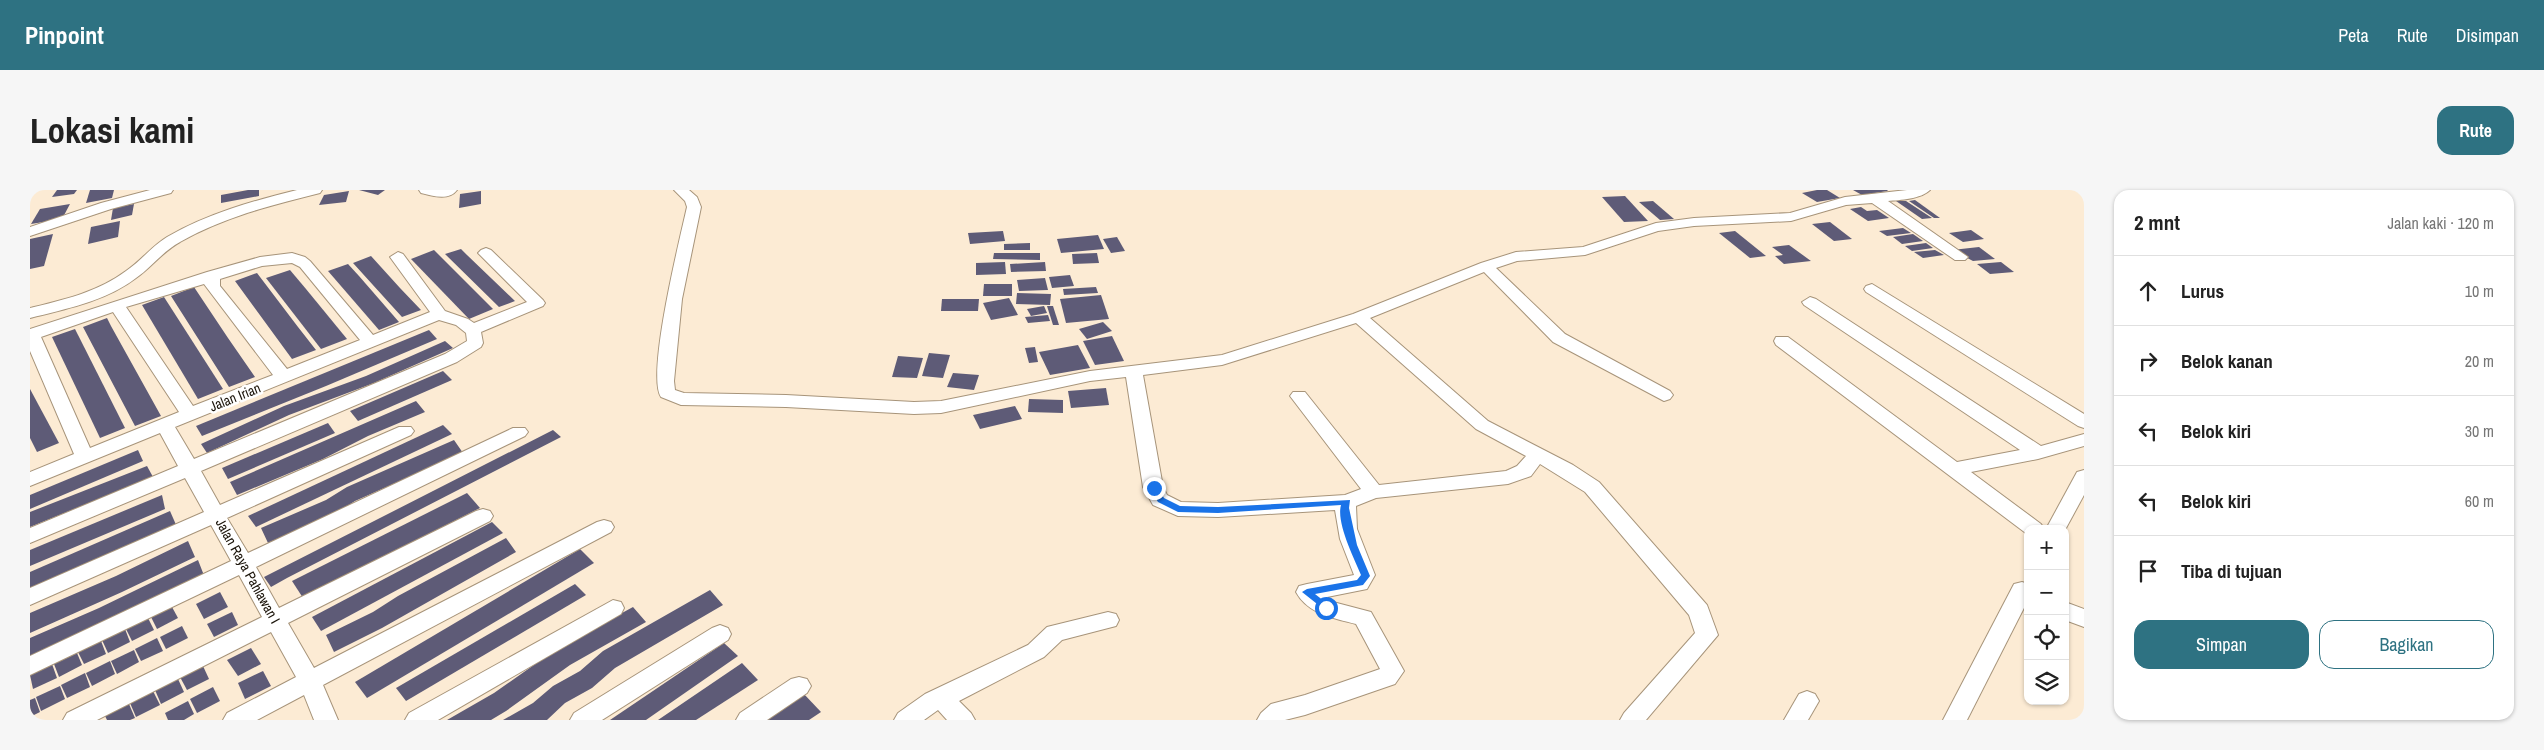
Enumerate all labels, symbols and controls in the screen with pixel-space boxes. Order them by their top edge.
text: Pinpoint [25,19,104,51]
text: Peta [2338,23,2369,48]
text: Rute [2397,23,2428,48]
text: Disimpan [2456,23,2519,48]
button: Rute [2437,106,2514,155]
text: Lokasi kami [30,107,194,154]
text: 2 mnt [2134,208,2180,237]
text: Jalan kaki · 120 m [2388,212,2494,234]
icon: ahead [2134,277,2162,305]
text: Lurus [2181,278,2224,304]
text: 10 m [2465,280,2494,302]
icon: right [2134,347,2162,375]
text: Belok kanan [2181,348,2273,374]
text: 20 m [2465,350,2494,372]
street label: Jalan Irian [207,379,263,415]
icon: left [2134,417,2162,445]
text: Belok kiri [2181,418,2251,444]
text: 30 m [2465,420,2494,442]
route end [1143,477,1166,500]
icon: left [2134,487,2162,515]
text: Belok kiri [2181,488,2251,514]
text: 60 m [2465,490,2494,512]
street label: Jalan Raya Pahlawan I [212,515,284,627]
map controls [2024,525,2069,705]
button: + [2024,525,2069,570]
icon: arrive [2134,557,2162,585]
text: Tiba di tujuan [2181,558,2282,584]
button: − [2024,570,2069,615]
route start [1315,597,1338,620]
button: locate [2024,615,2069,660]
button: Simpan [2134,620,2309,669]
button: Bagikan [2319,620,2494,669]
button: layers [2024,660,2069,705]

